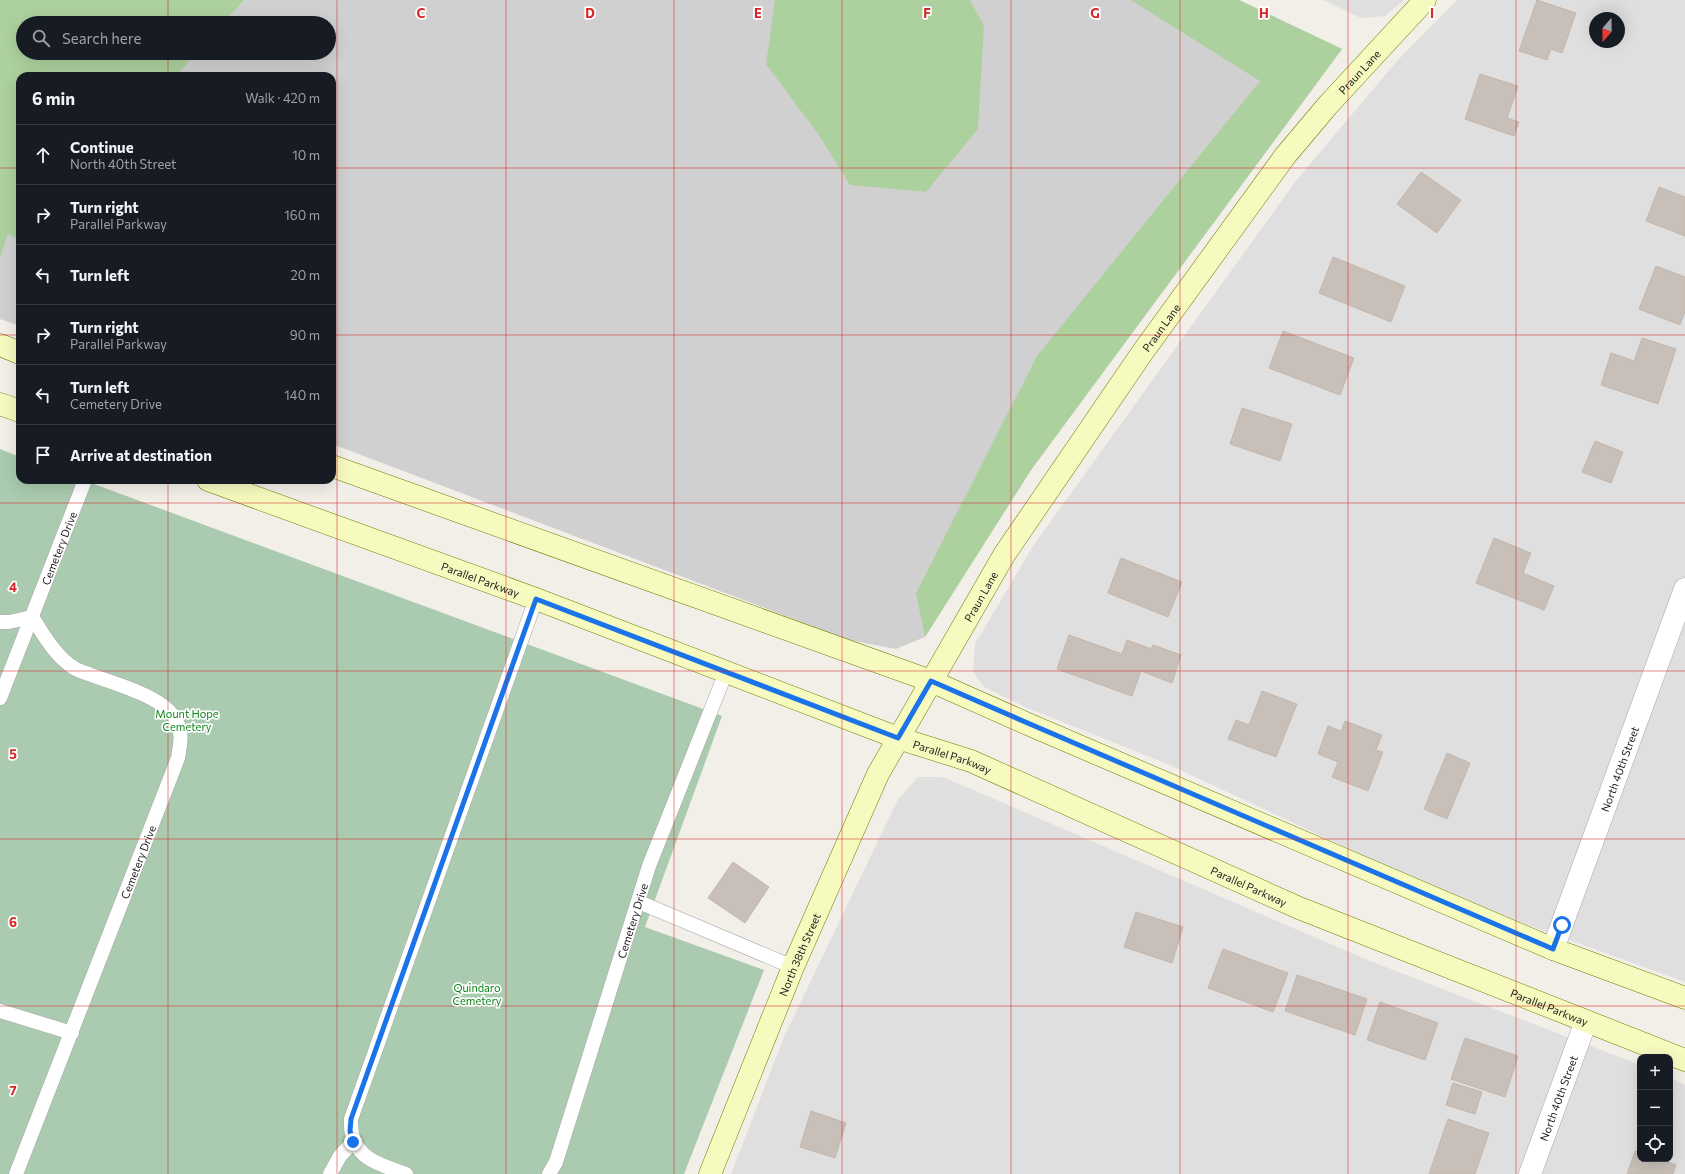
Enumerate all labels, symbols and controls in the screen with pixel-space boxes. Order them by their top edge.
text: C [417,5,426,21]
text: D [585,5,595,21]
text: E [754,5,762,21]
text: F [923,5,931,21]
text: G [1090,5,1100,21]
text: H [1259,5,1269,21]
text: I [1430,5,1434,21]
north arrow [1589,12,1625,48]
search box [16,16,336,60]
icon: search [30,27,52,49]
text: Search here [62,29,141,47]
street label: Praun Lane [1335,46,1383,96]
text: 6 min [32,88,75,109]
text: Walk · 420 m [245,90,320,106]
text: Continue [70,138,134,156]
icon: ahead [32,144,54,166]
text: 10 m [292,147,320,163]
text: North 40th Street [70,156,176,172]
text: Turn right [70,198,139,216]
icon: right [32,204,54,226]
text: 160 m [284,207,320,223]
text: Parallel Parkway [70,216,167,232]
icon: left [32,264,54,286]
text: Turn left [70,266,129,284]
text: 20 m [291,267,320,283]
street label: Praun Lane [1139,301,1182,354]
text: Turn right [70,318,139,336]
icon: right [32,324,54,346]
text: 90 m [290,327,320,343]
text: Parallel Parkway [70,336,167,352]
text: Turn left [70,378,129,396]
icon: left [32,384,54,406]
text: 140 m [284,387,320,403]
text: Cemetery Drive [70,396,162,412]
icon: arrive [32,444,54,466]
text: Arrive at destination [70,446,212,464]
street label: Cemetery Drive [38,509,79,587]
street label: Parallel Parkway [440,559,522,599]
street label: Praun Lane [961,569,1000,624]
text: 4 [9,579,17,595]
park label: Mount Hope Cemetery [155,707,219,733]
street label: North 40th Street [1597,724,1641,813]
street label: Parallel Parkway [912,737,994,776]
text: 5 [9,746,17,762]
street label: Cemetery Drive [117,823,158,900]
street label: Parallel Parkway [1209,863,1290,908]
street label: Cemetery Drive [614,881,650,960]
street label: North 38th Street [776,910,823,998]
text: 6 [9,914,17,930]
route start [1553,916,1571,934]
park label: Quindaro Cemetery [453,981,502,1007]
street label: Parallel Parkway [1509,986,1590,1028]
street label: North 40th Street [1536,1053,1580,1142]
map controls [1637,1054,1673,1162]
button: + [1637,1054,1673,1090]
text: 7 [9,1082,17,1098]
button: − [1637,1090,1673,1126]
button: locate [1637,1126,1673,1162]
route end [344,1133,362,1151]

